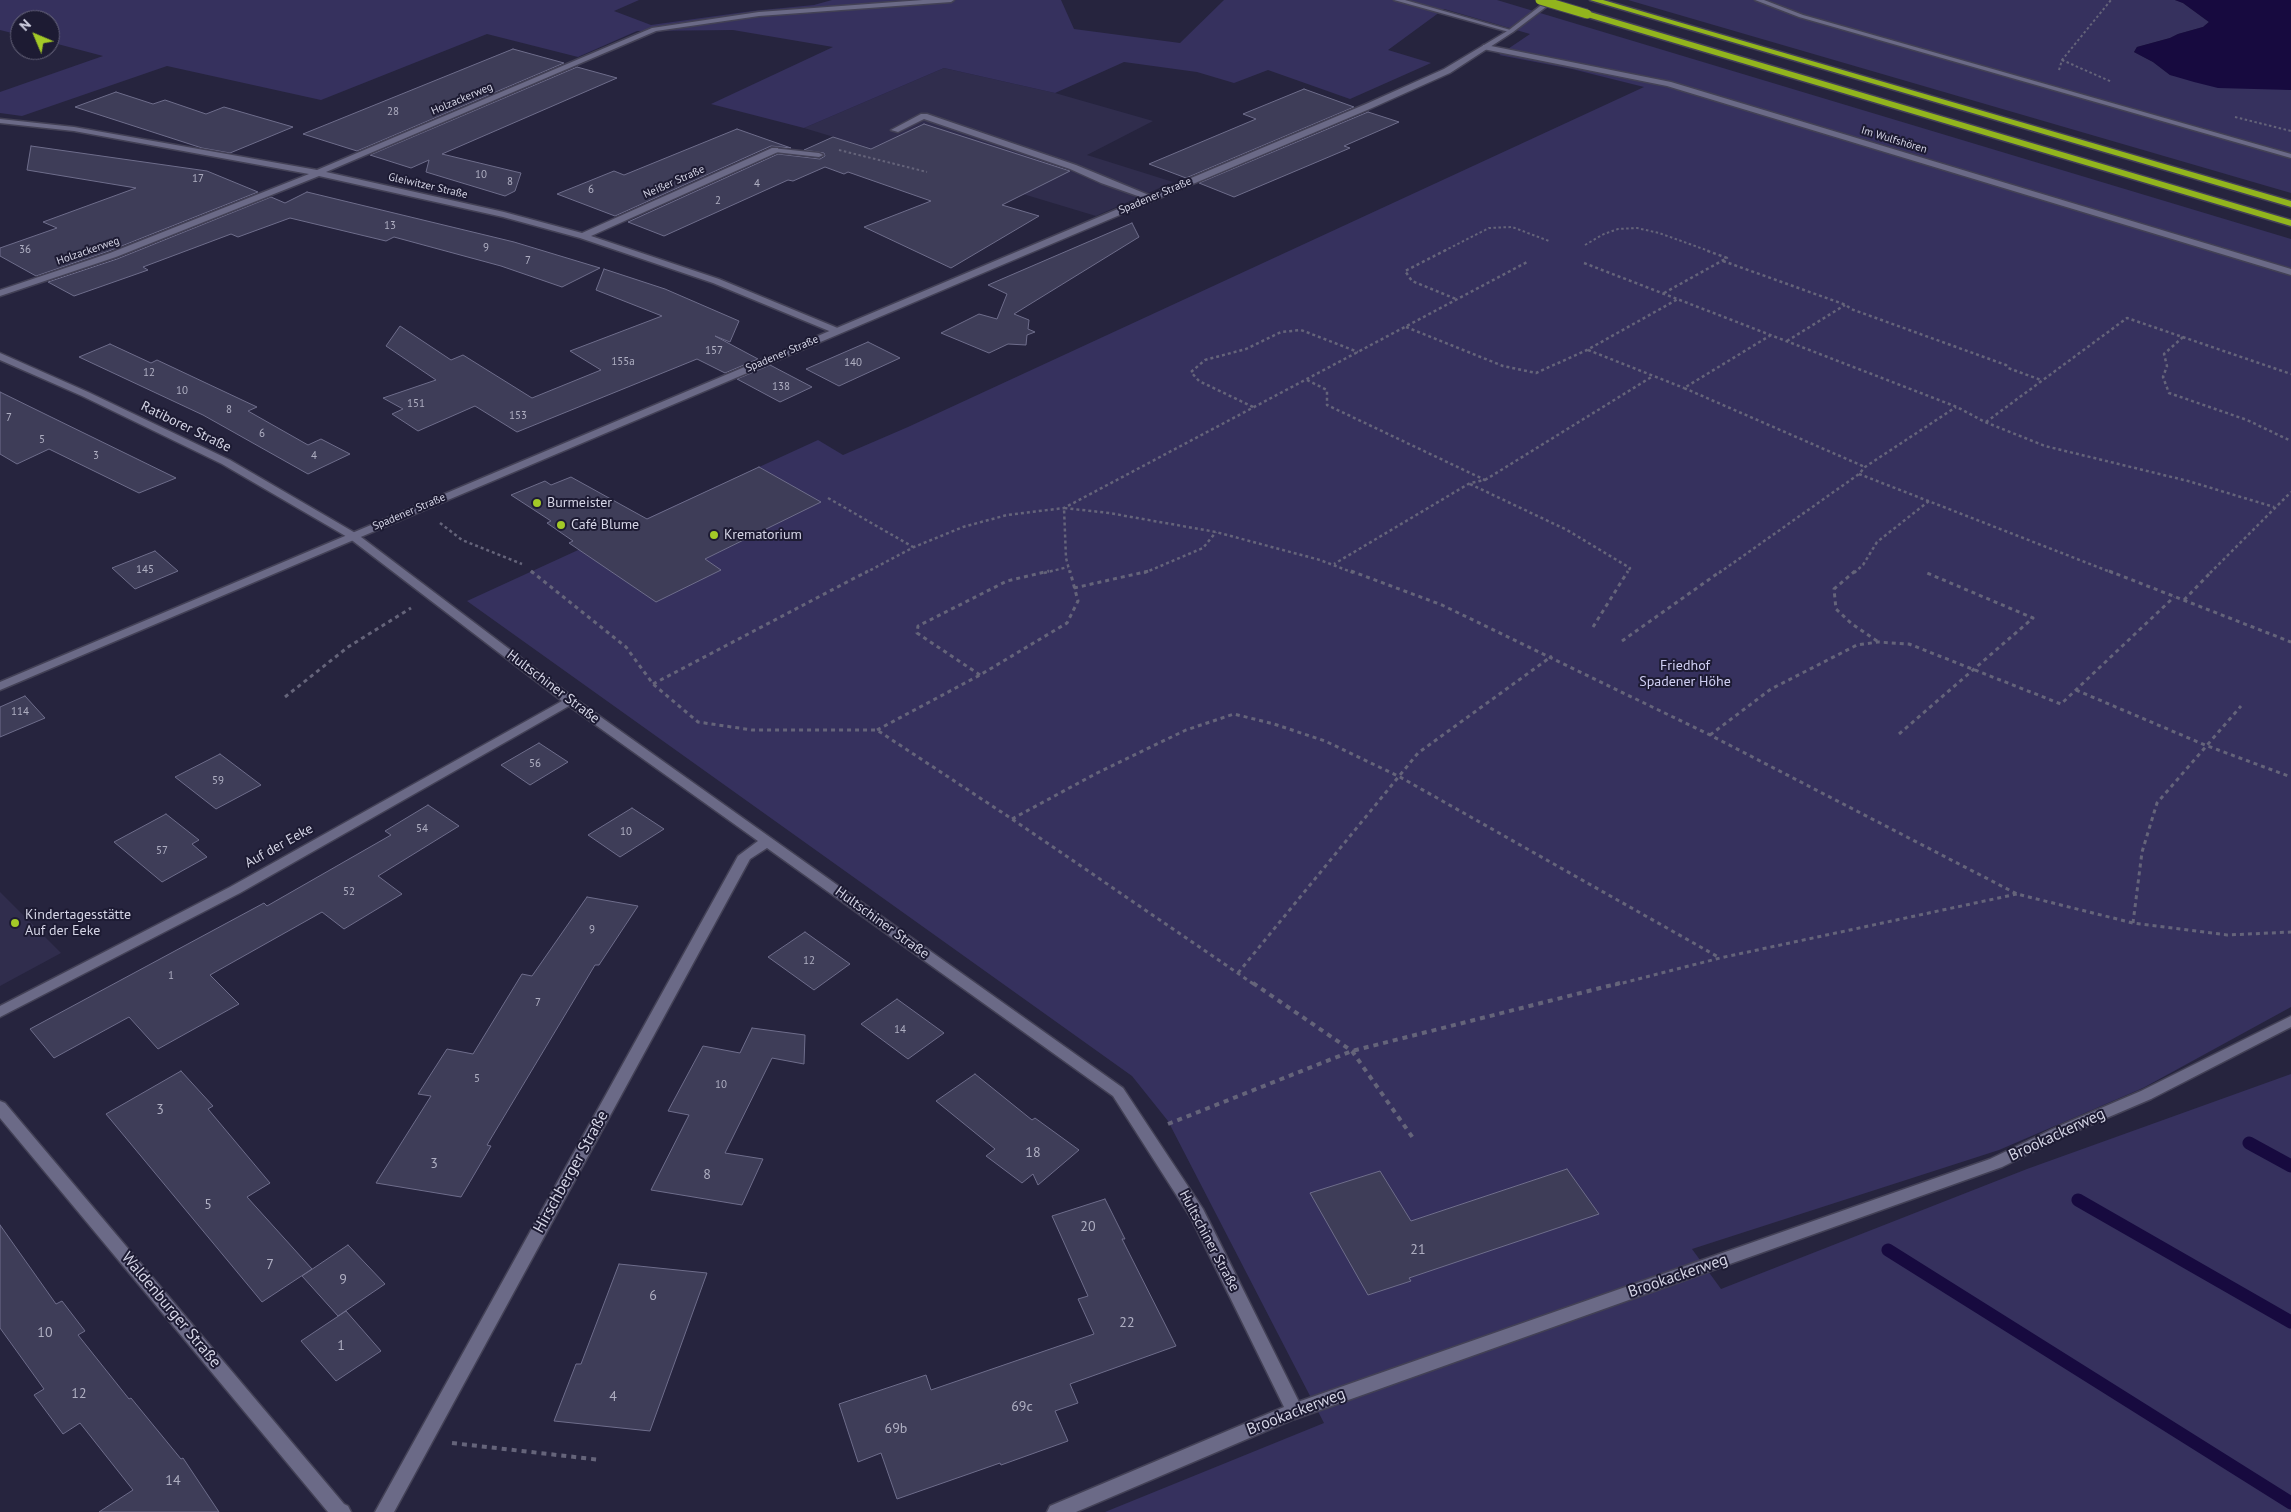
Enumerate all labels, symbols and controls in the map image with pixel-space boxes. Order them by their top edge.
north arrow [10,10,60,60]
text: N [15,15,35,35]
street label: Holzackerweg [429,80,495,118]
house number: 28 [387,105,399,119]
street label: Im Wulfshören [1859,124,1929,156]
street label: Neißer Straße [641,163,707,201]
house number: 10 [475,168,487,182]
street label: Gleiwitzer Straße [387,170,469,202]
house number: 17 [192,172,204,186]
house number: 8 [507,175,513,189]
street label: Spadener Straße [1117,175,1193,217]
house number: 4 [754,177,760,191]
house number: 6 [588,183,594,197]
house number: 2 [715,194,721,208]
house number: 13 [384,219,396,233]
street label: Holzackerweg [55,234,121,268]
house number: 9 [483,241,489,255]
house number: 36 [19,243,31,257]
house number: 7 [525,254,531,268]
street label: Spadener Straße [744,333,820,375]
house number: 157 [705,344,723,358]
house number: 155a [611,355,635,369]
house number: 140 [844,356,862,370]
house number: 12 [143,366,155,380]
house number: 138 [772,380,790,394]
house number: 10 [176,384,188,398]
house number: 151 [407,397,425,411]
street label: Ratiborer Straße [138,398,234,456]
house number: 8 [226,403,232,417]
house number: 153 [509,409,527,423]
house number: 7 [6,411,12,425]
house number: 6 [259,427,265,441]
house number: 5 [39,433,45,447]
house number: 3 [93,449,99,463]
house number: 4 [311,449,317,463]
street label: Spadener Straße [371,491,447,533]
place label: Burmeister [547,495,612,511]
marker: Burmeister [531,497,543,509]
place label: Café Blume [571,517,639,533]
marker: Café Blume [555,519,567,531]
place label: Krematorium [724,527,802,543]
marker: Krematorium [708,529,720,541]
house number: 145 [136,563,154,577]
street label: Hultschiner Straße [503,647,603,727]
park label: Friedhof Spadener Höhe [1639,658,1731,690]
house number: 114 [11,705,29,719]
house number: 56 [529,757,541,771]
house number: 59 [212,774,224,788]
street label: Auf der Eeke [242,820,316,872]
house number: 54 [416,822,428,836]
house number: 10 [620,825,632,839]
house number: 57 [156,844,168,858]
street label: Hultschiner Straße [832,883,932,963]
house number: 52 [343,885,355,899]
place label: Kindertagesstätte Auf der Eeke [25,907,131,940]
marker: Kindertagesstätte Auf der Eeke [9,917,21,929]
house number: 9 [589,923,595,937]
house number: 12 [803,954,815,968]
house number: 1 [168,969,174,983]
house number: 7 [535,996,541,1010]
house number: 14 [894,1023,906,1037]
house number: 5 [474,1072,480,1086]
house number: 10 [715,1078,727,1092]
house number: 3 [156,1102,164,1118]
street label: Brookackerweg [2006,1104,2108,1166]
street label: Hirschberger Straße [529,1108,613,1236]
house number: 18 [1025,1145,1041,1161]
house number: 3 [430,1156,438,1172]
house number: 8 [703,1167,711,1183]
street label: Hultschiner Straße [1175,1188,1243,1294]
house number: 5 [204,1197,212,1213]
house number: 20 [1080,1219,1096,1235]
house number: 21 [1410,1242,1426,1258]
street label: Waldenburger Straße [117,1248,225,1372]
street label: Brookackerweg [1626,1250,1730,1302]
house number: 7 [266,1257,274,1273]
house number: 9 [339,1272,347,1288]
house number: 6 [649,1288,657,1304]
house number: 22 [1119,1315,1135,1331]
house number: 10 [37,1325,53,1341]
house number: 1 [337,1338,345,1354]
street label: Brookackerweg [1244,1384,1348,1440]
house number: 12 [71,1386,87,1402]
house number: 4 [609,1389,617,1405]
house number: 69c [1011,1399,1033,1415]
house number: 69b [885,1421,907,1437]
house number: 14 [165,1473,181,1489]

